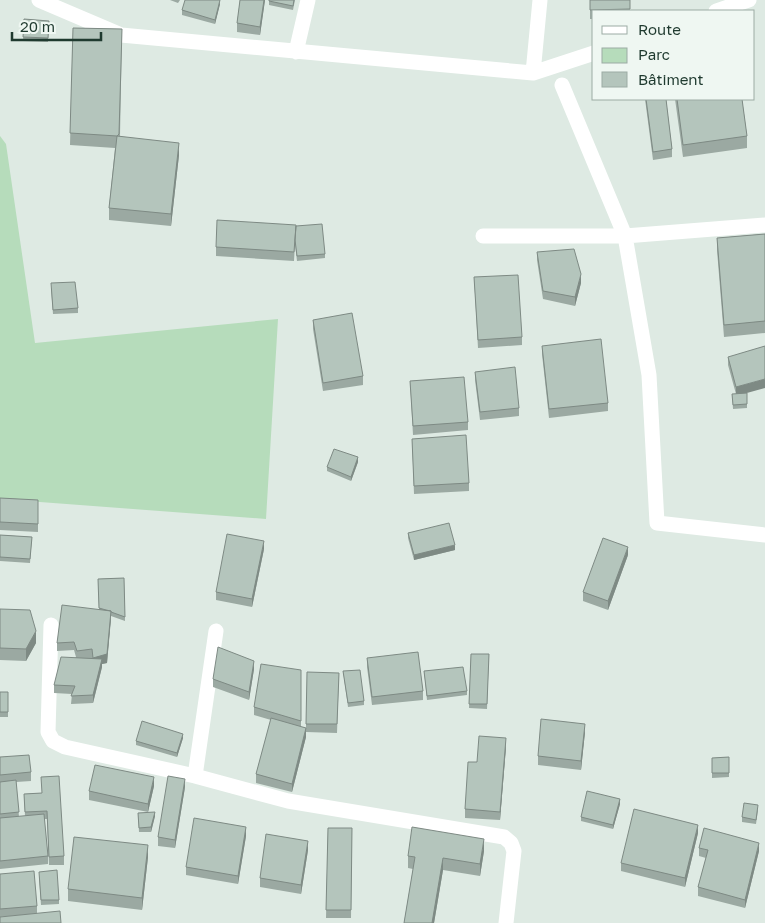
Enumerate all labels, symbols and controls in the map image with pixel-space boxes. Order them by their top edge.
scale bar [12,10,101,42]
legend [592,10,755,100]
text: 20 m [20,17,55,35]
text: Route [638,20,681,38]
text: Parc [638,45,670,63]
text: Bâtiment [638,70,703,88]

